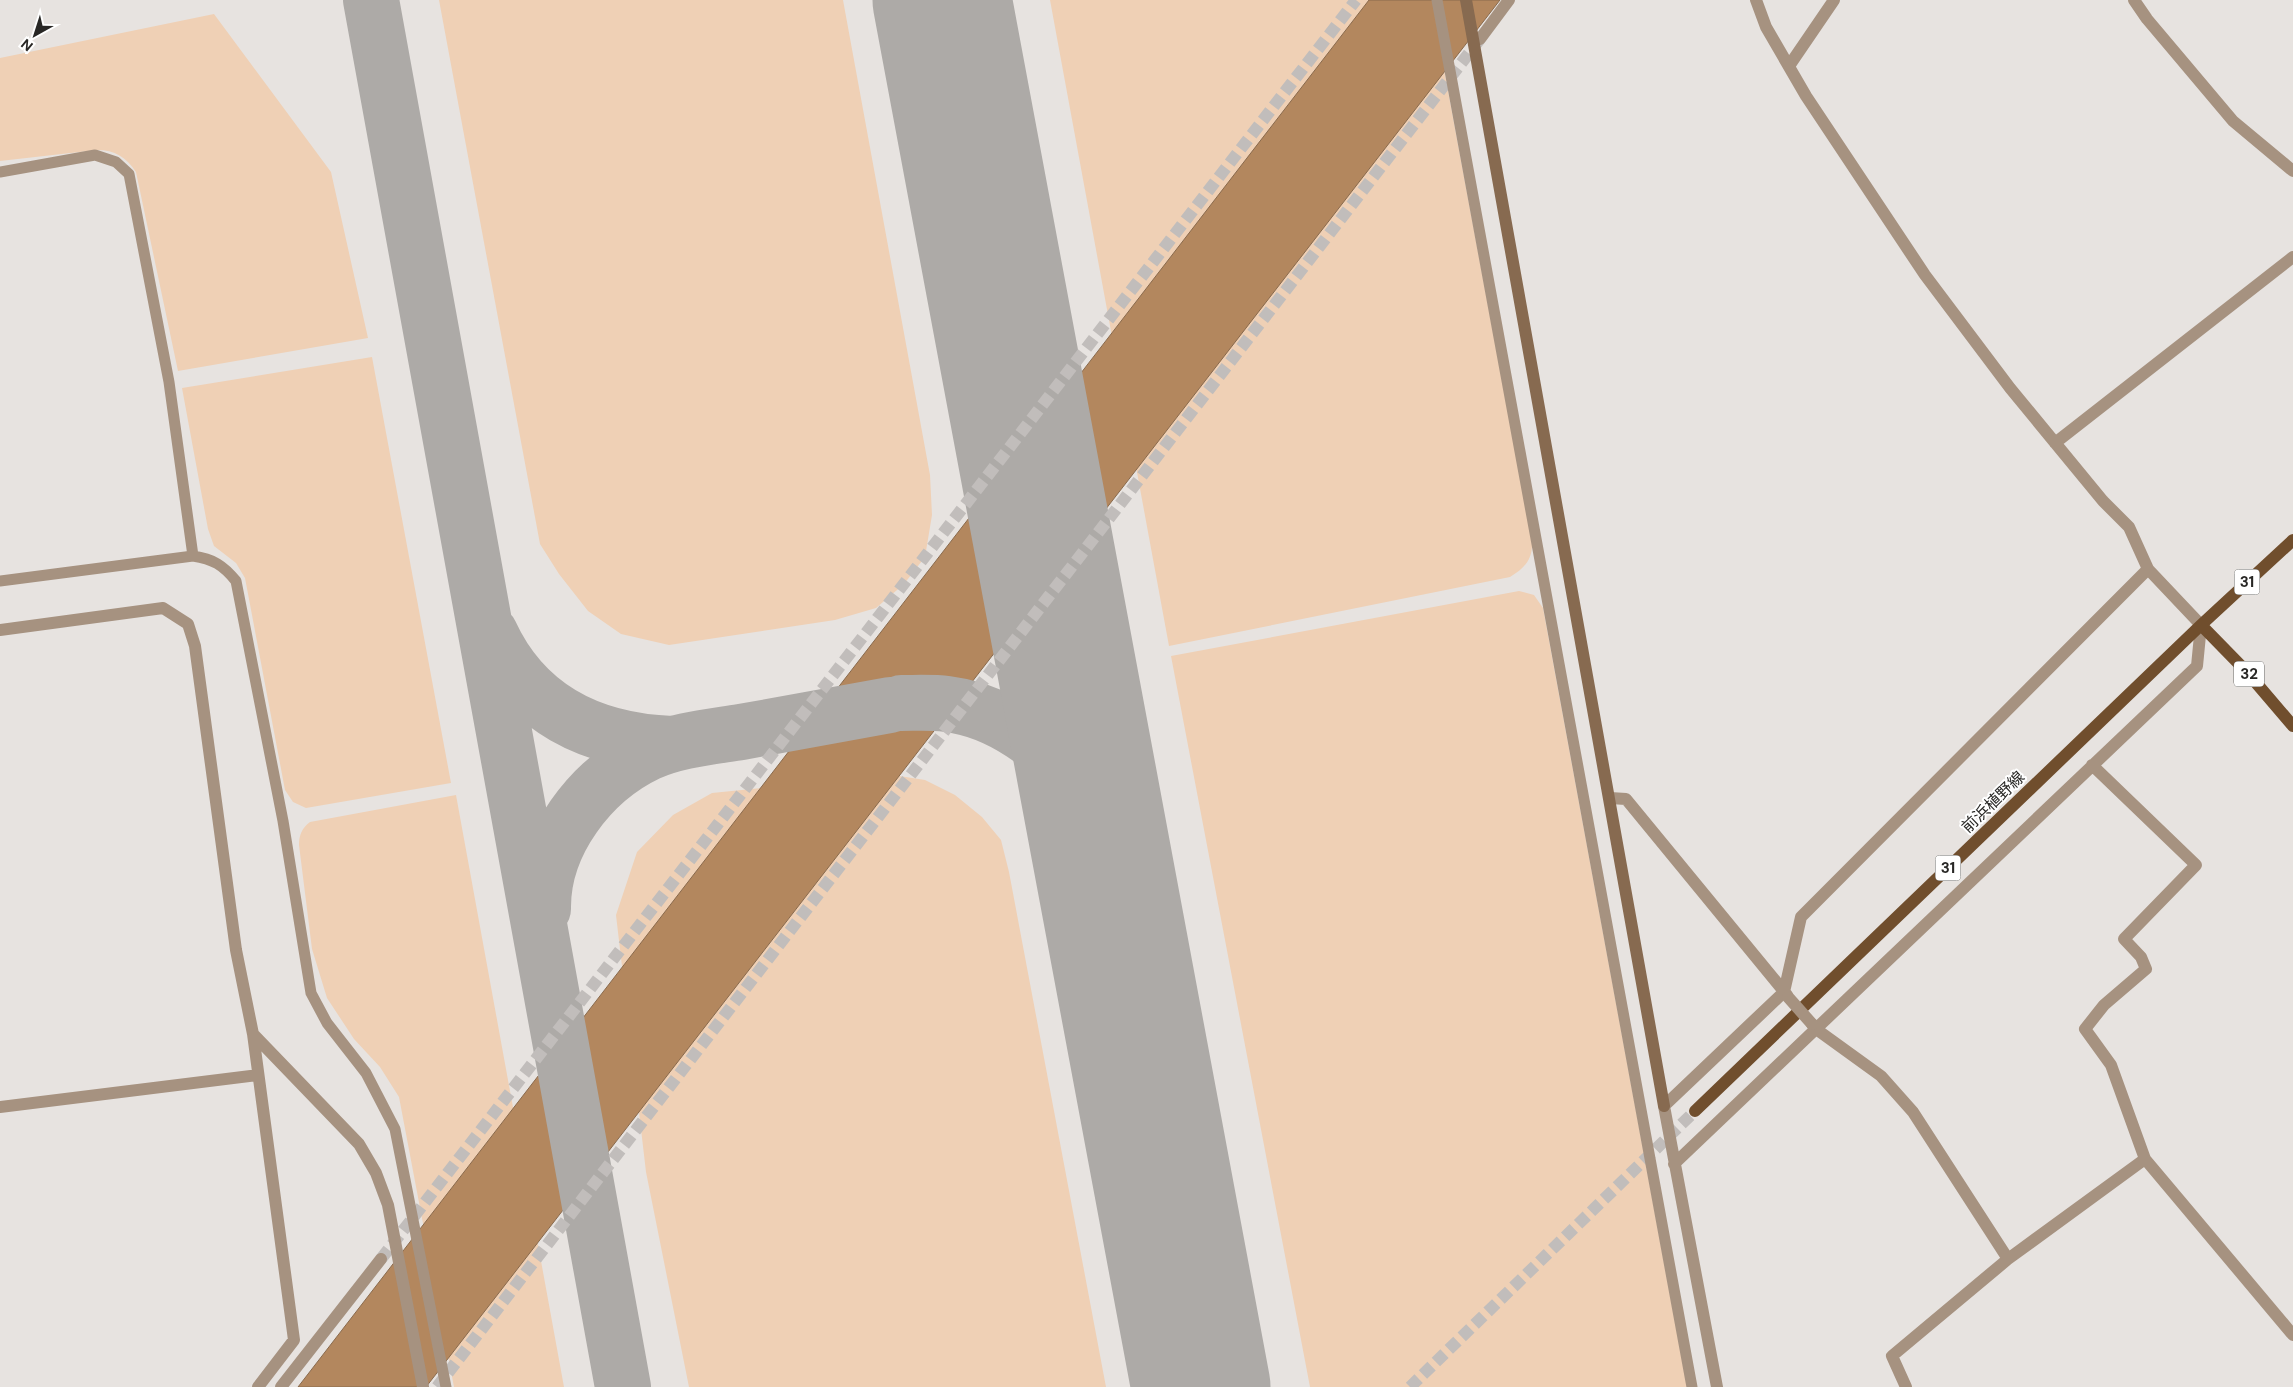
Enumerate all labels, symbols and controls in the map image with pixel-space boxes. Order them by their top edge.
north arrow [10,10,60,60]
text: N [17,35,36,55]
road number: 31 [2234,570,2260,594]
road number: 32 [2234,662,2264,686]
street label: 前浜植野線 [1957,767,2029,837]
road number: 31 [1936,856,1960,880]

